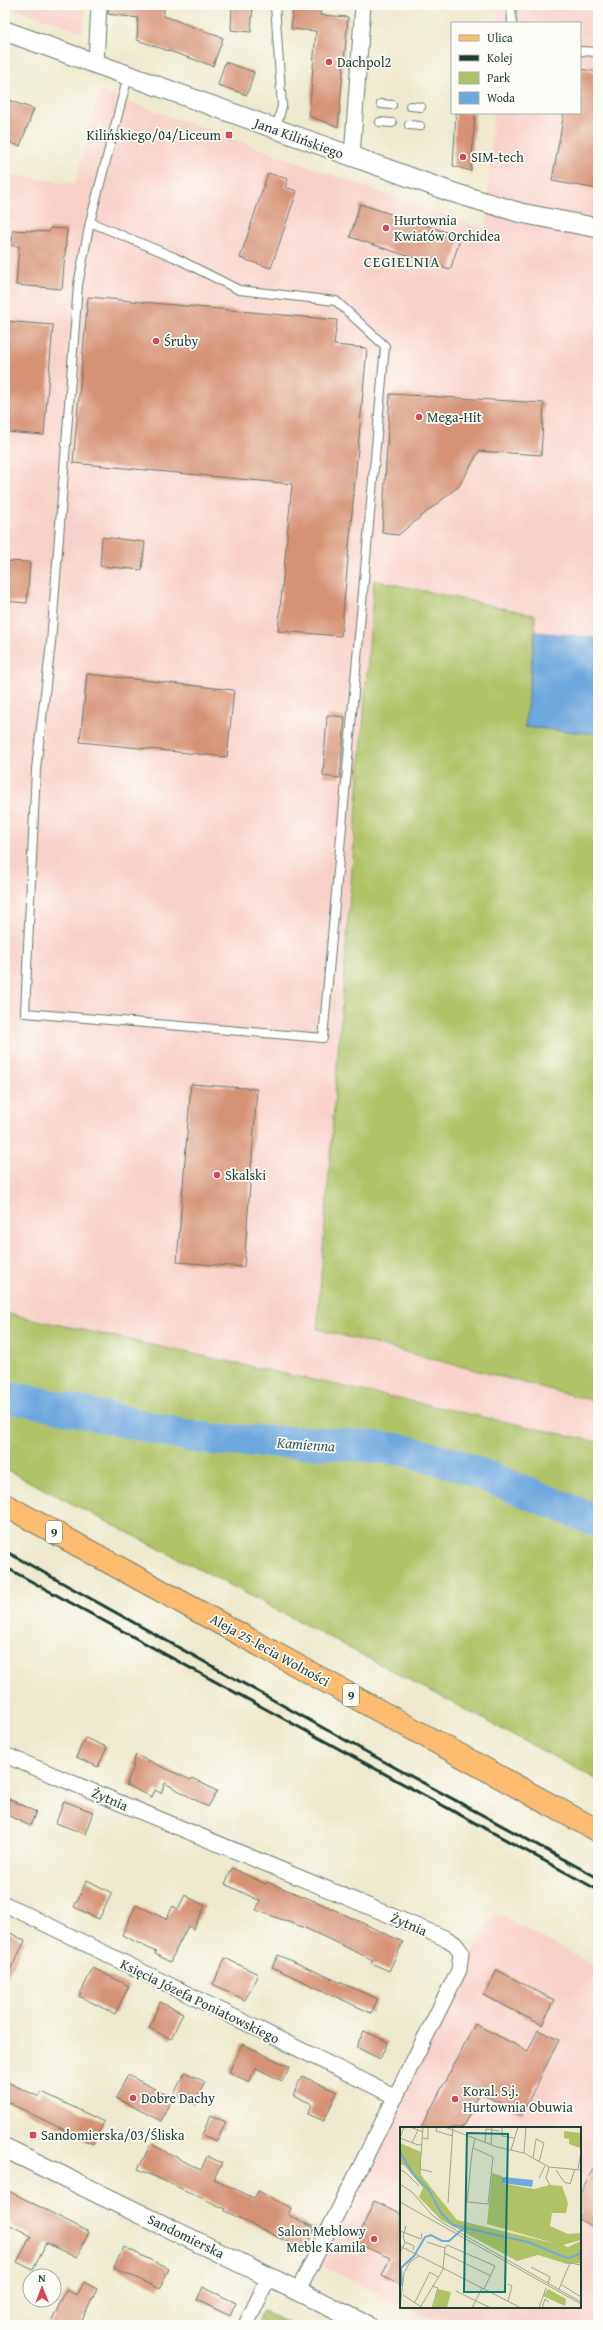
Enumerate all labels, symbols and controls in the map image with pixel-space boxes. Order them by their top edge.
legend [451,22,581,114]
text: Ulica [487,29,513,46]
text: Kolej [487,49,512,66]
place label: Dachpol2 [337,52,391,72]
marker: Dachpol2 [324,57,334,67]
text: Park [487,69,511,86]
text: Woda [487,89,515,106]
street label: Jana Kilińskiego [250,112,346,163]
place label: Kilińskiego/04/Liceum [87,125,222,145]
marker: Kilińskiego/04/Liceum [224,130,234,140]
place label: SIM-tech [471,147,524,167]
marker: SIM-tech [458,152,468,162]
place label: Hurtownia Kwiatów Orchidea [394,210,501,246]
marker: Hurtownia Kwiatów Orchidea [381,223,391,233]
district label: CEGIELNIA [364,251,440,272]
place label: Śruby [164,331,198,351]
marker: Śruby [151,336,161,346]
place label: Mega-Hit [427,407,482,427]
marker: Mega-Hit [414,412,424,422]
place label: Skalski [225,1165,266,1185]
marker: Skalski [212,1170,222,1180]
water label: Kamienna [275,1431,336,1457]
road number: 9 [46,1521,62,1543]
street label: Aleja 25-lecia Wolności [206,1609,334,1691]
road number: 9 [343,1684,359,1706]
street label: Żytnia [89,1782,132,1816]
street label: Żytnia [388,1907,431,1941]
street label: Księcia Józefa Poniatowskiego [117,1954,283,2048]
place label: Koral. S.j. Hurtownia Obuwia [463,2081,573,2117]
place label: Dobre Dachy [141,2088,215,2108]
marker: Dobre Dachy [128,2093,138,2103]
marker: Koral. S.j. Hurtownia Obuwia [450,2094,460,2104]
place label: Sandomierska/03/Śliska [41,2125,185,2145]
inset map [400,2127,581,2308]
marker: Sandomierska/03/Śliska [28,2130,38,2140]
street label: Sandomierska [144,2209,228,2263]
place label: Salon Meblowy Meble Kamila [277,2221,366,2257]
marker: Salon Meblowy Meble Kamila [369,2234,379,2244]
north arrow [22,2268,62,2308]
text: N [38,2270,46,2286]

